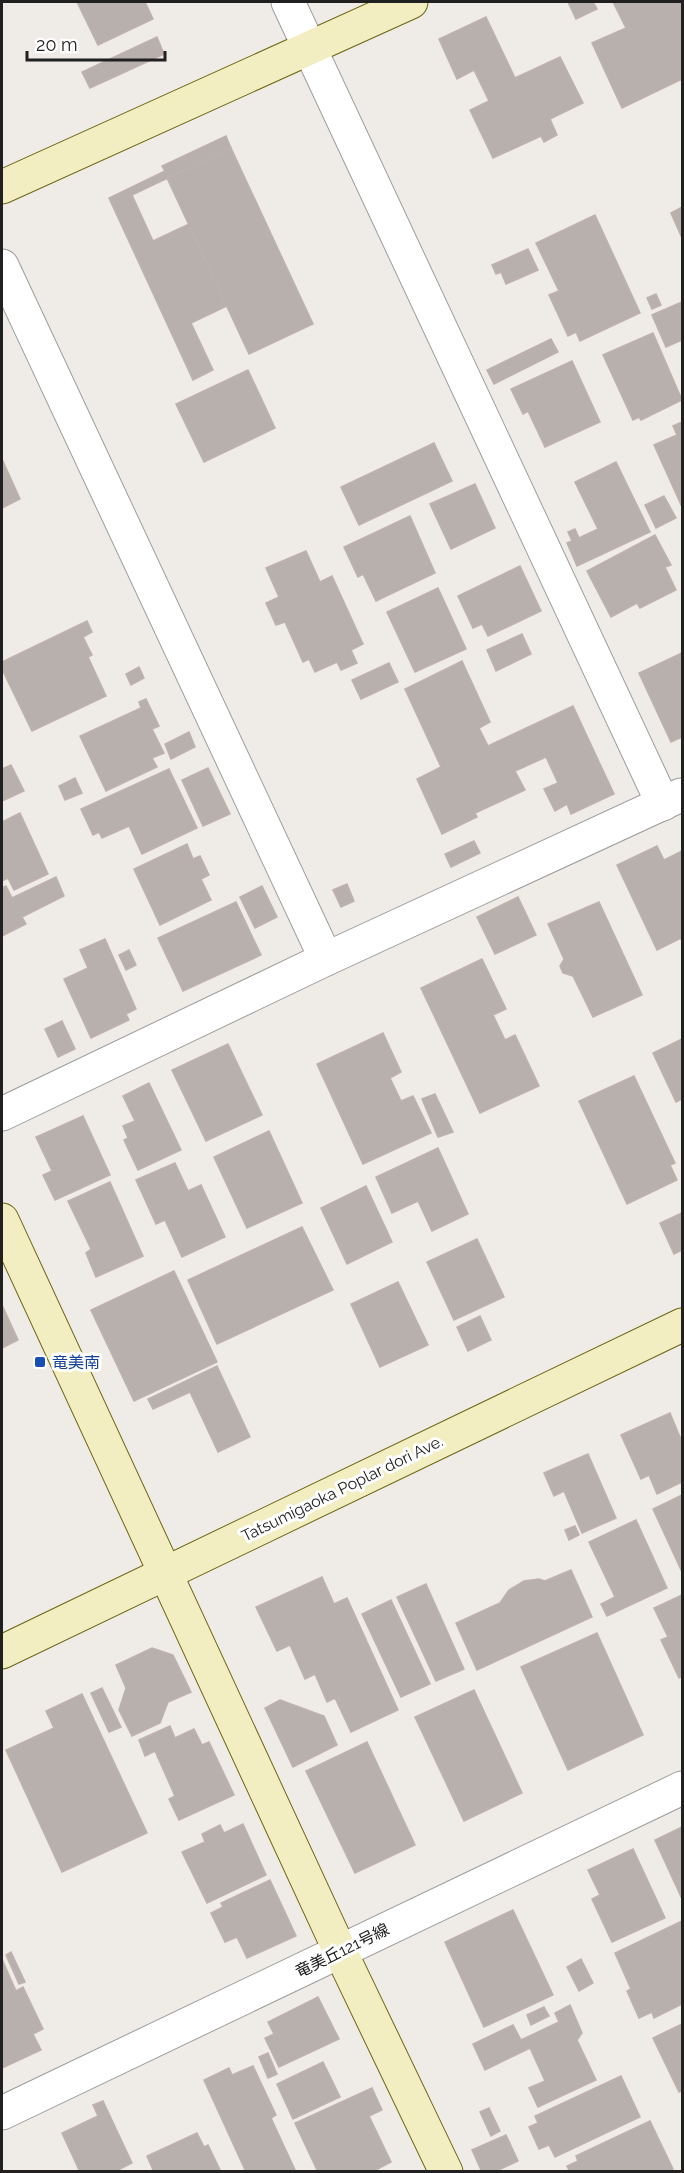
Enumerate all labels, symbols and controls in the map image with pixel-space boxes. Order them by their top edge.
scale bar [27,24,165,62]
text: 20 m [36,34,78,55]
place label: 竜美南 [52,1353,100,1372]
marker: 竜美南 [33,1355,47,1369]
street label: Tatsumigaoka Poplar dori Ave. [238,1431,446,1546]
street label: 竜美丘121号線 [292,1920,392,1981]

